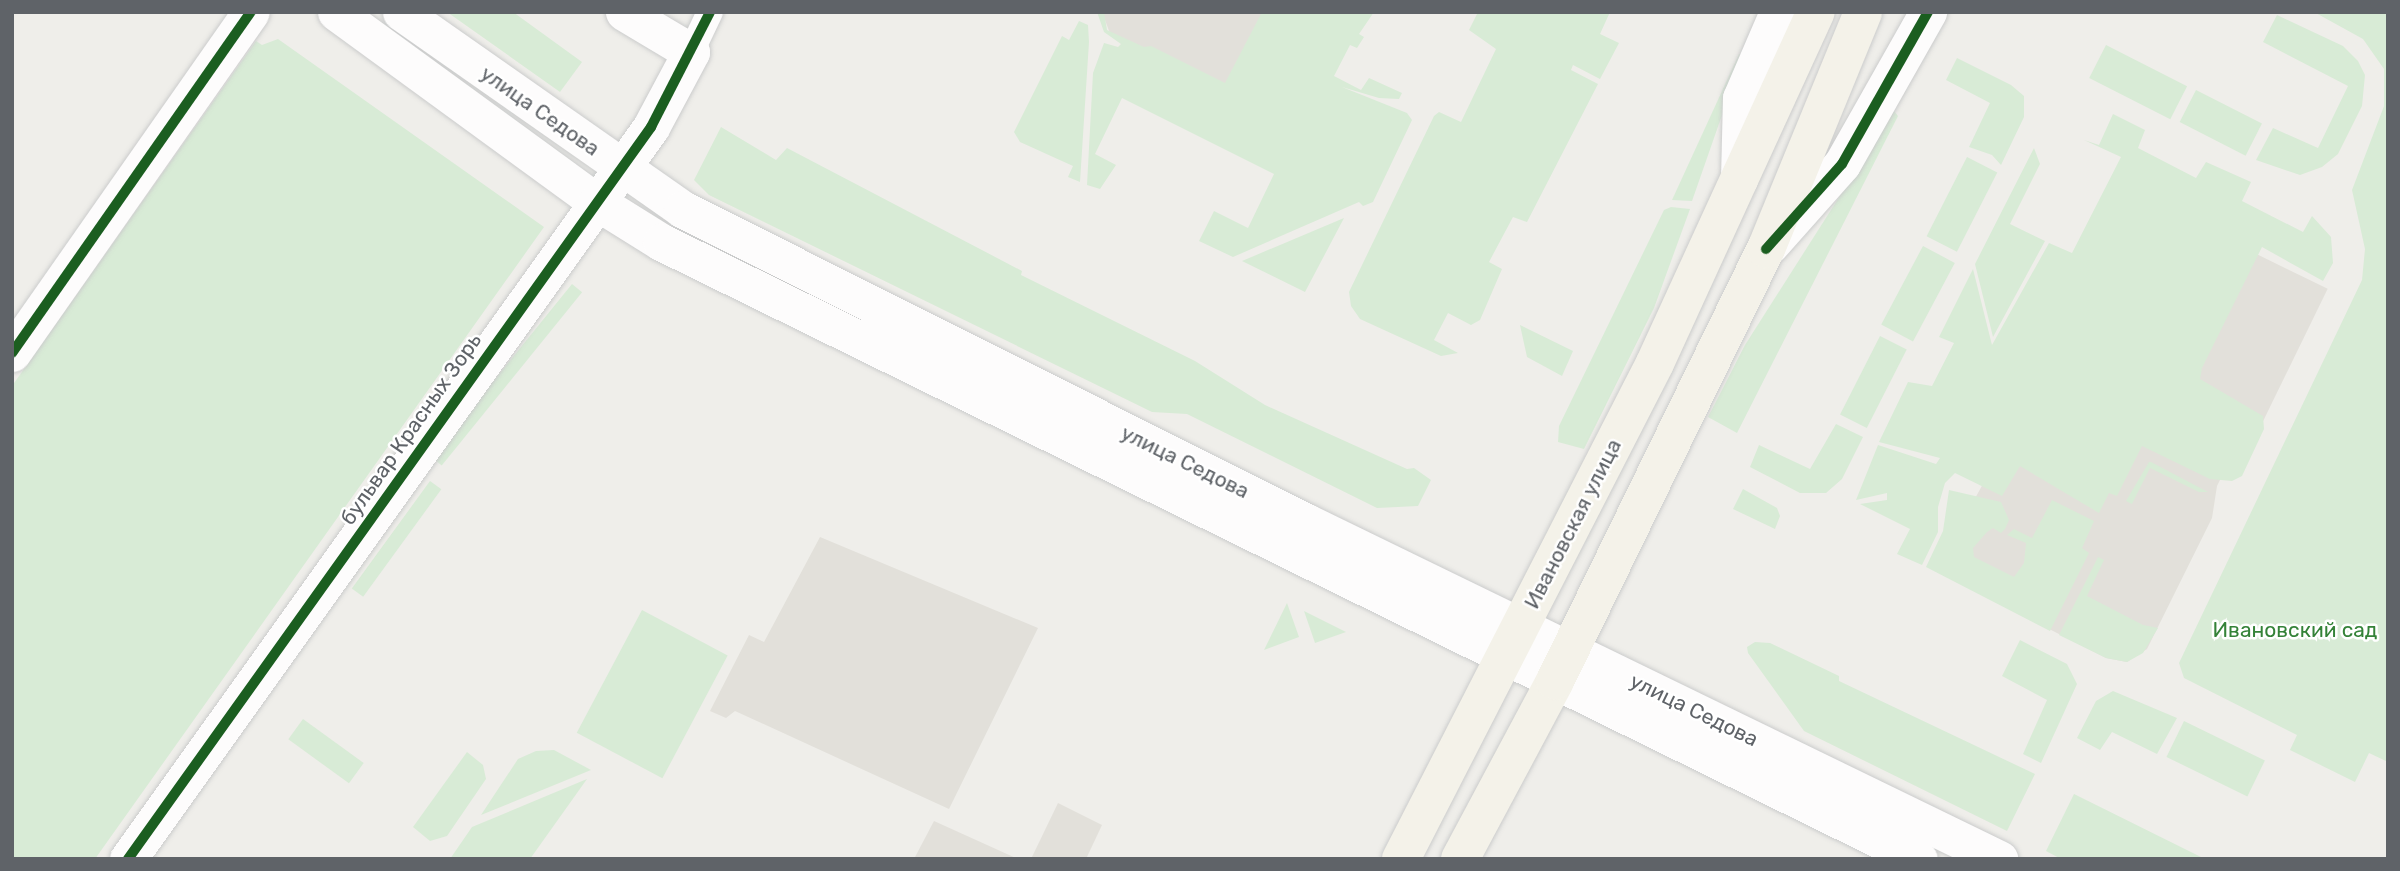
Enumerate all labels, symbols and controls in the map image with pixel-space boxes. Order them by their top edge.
street label: улица Седова [476,61,604,161]
street label: бульвар Красных Зорь [335,328,487,530]
street label: улица Седова [1117,420,1253,504]
street label: Ивановская улица [1519,435,1627,613]
park label: Ивановский сад [2213,617,2377,643]
street label: улица Седова [1626,668,1762,752]

